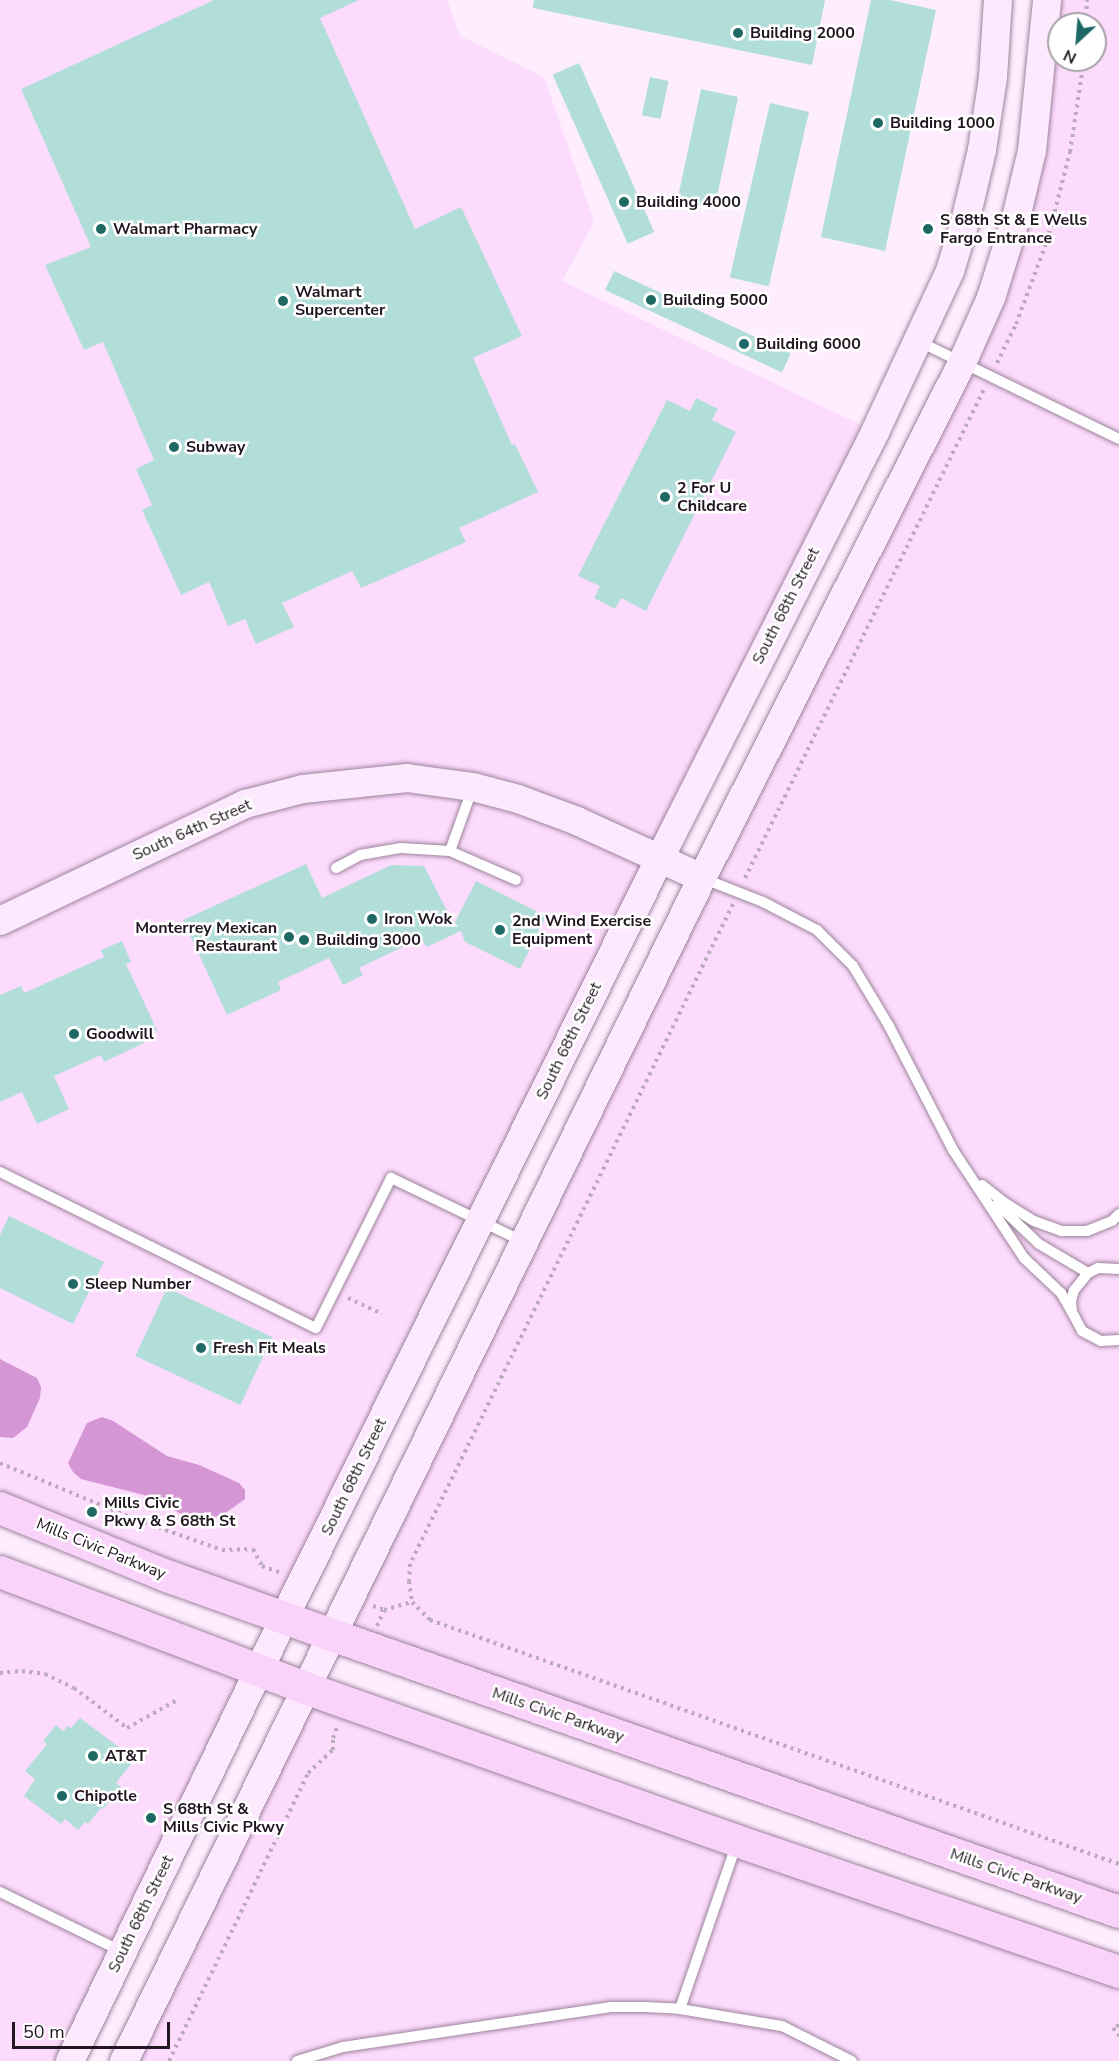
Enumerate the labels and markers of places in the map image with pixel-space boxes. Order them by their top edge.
place label: Building 2000 [750,23,855,43]
marker: Building 2000 [731,26,745,40]
place label: Building 1000 [890,113,995,133]
marker: Building 1000 [871,116,885,130]
place label: Building 4000 [636,192,741,212]
marker: Building 4000 [617,195,631,209]
place label: S 68th St & E Wells Fargo Entrance [940,210,1087,248]
place label: Walmart Pharmacy [113,219,257,239]
marker: Walmart Pharmacy [94,222,108,236]
marker: S 68th St & E Wells Fargo Entrance [921,222,935,236]
place label: Walmart Supercenter [295,282,385,320]
place label: Building 5000 [663,290,768,310]
marker: Building 5000 [644,293,658,307]
marker: Walmart Supercenter [276,294,290,308]
place label: Building 6000 [756,334,861,354]
marker: Building 6000 [737,337,751,351]
place label: Subway [186,437,245,457]
marker: Subway [167,440,181,454]
place label: 2 For U Childcare [677,478,747,516]
marker: 2 For U Childcare [658,490,672,504]
place label: Iron Wok [384,909,452,929]
place label: 2nd Wind Exercise Equipment [512,911,651,949]
marker: Iron Wok [365,912,379,926]
place label: Monterrey Mexican Restaurant [135,918,277,956]
marker: 2nd Wind Exercise Equipment [493,923,507,937]
marker: Monterrey Mexican Restaurant [282,930,296,944]
place label: Building 3000 [316,930,421,950]
marker: Building 3000 [297,933,311,947]
place label: Goodwill [86,1024,154,1044]
marker: Goodwill [67,1027,81,1041]
place label: Sleep Number [85,1274,191,1294]
marker: Sleep Number [66,1277,80,1291]
place label: Fresh Fit Meals [213,1338,326,1358]
marker: Fresh Fit Meals [194,1341,208,1355]
place label: Mills Civic Pkwy & S 68th St [104,1493,235,1531]
marker: Mills Civic Pkwy & S 68th St [85,1505,99,1519]
place label: AT&T [105,1746,146,1766]
marker: AT&T [86,1749,100,1763]
place label: Chipotle [74,1786,137,1806]
marker: Chipotle [55,1789,69,1803]
place label: S 68th St & Mills Civic Pkwy [163,1799,284,1837]
marker: S 68th St & Mills Civic Pkwy [144,1811,158,1825]

